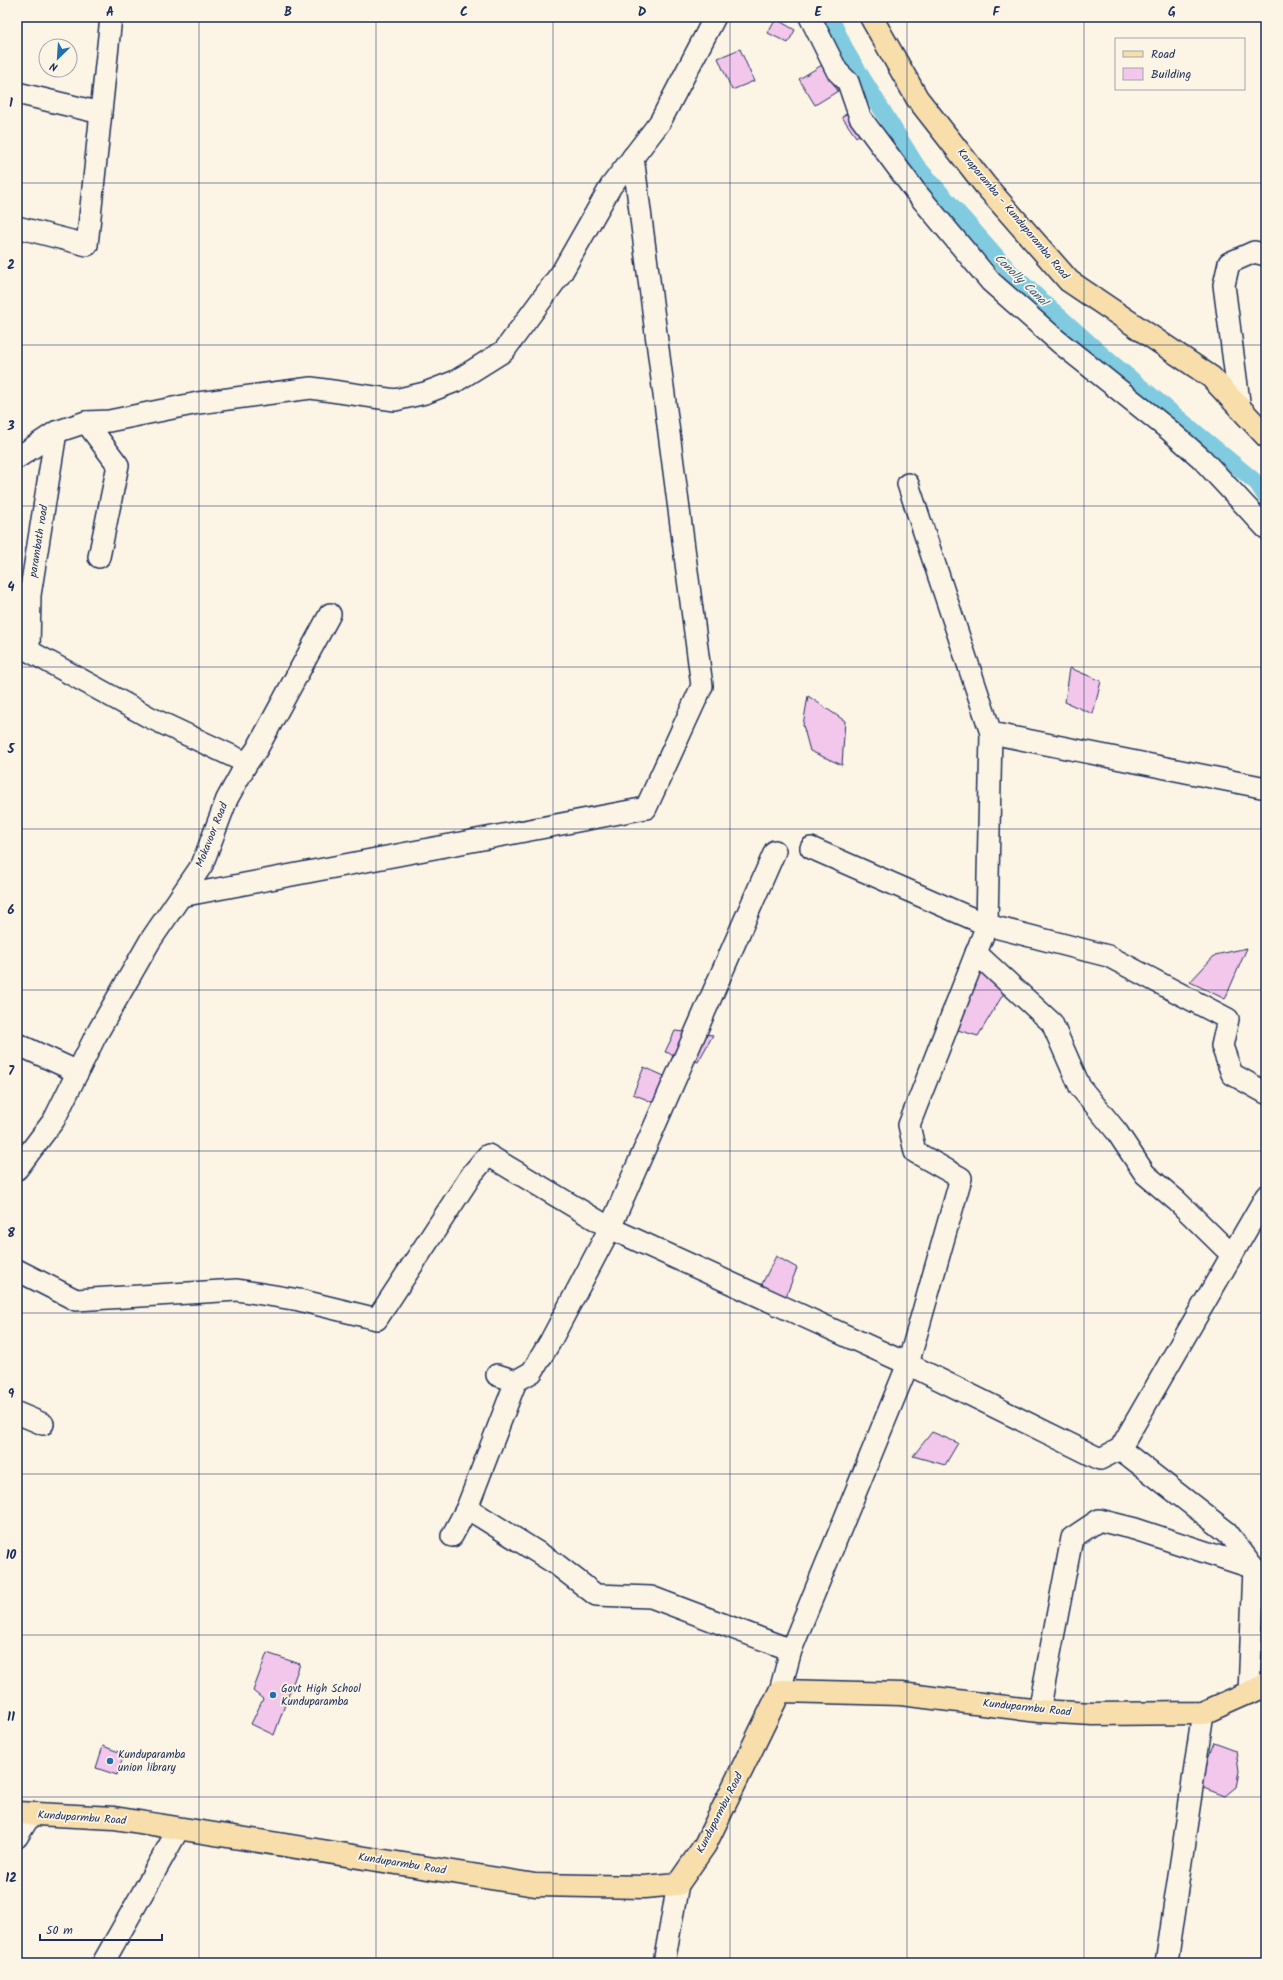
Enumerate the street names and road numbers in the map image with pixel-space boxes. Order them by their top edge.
street label: Karaparamba - Kunduparamba Road [952,144,1074,284]
street label: parambath road [24,503,54,579]
street label: Mokavoor Road [191,799,233,870]
street label: Kunduparmbu Road [982,1694,1073,1722]
street label: Kunduparmbu Road [692,1769,748,1857]
street label: Kunduparmbu Road [37,1806,127,1830]
street label: Kunduparmbu Road [357,1848,448,1880]

